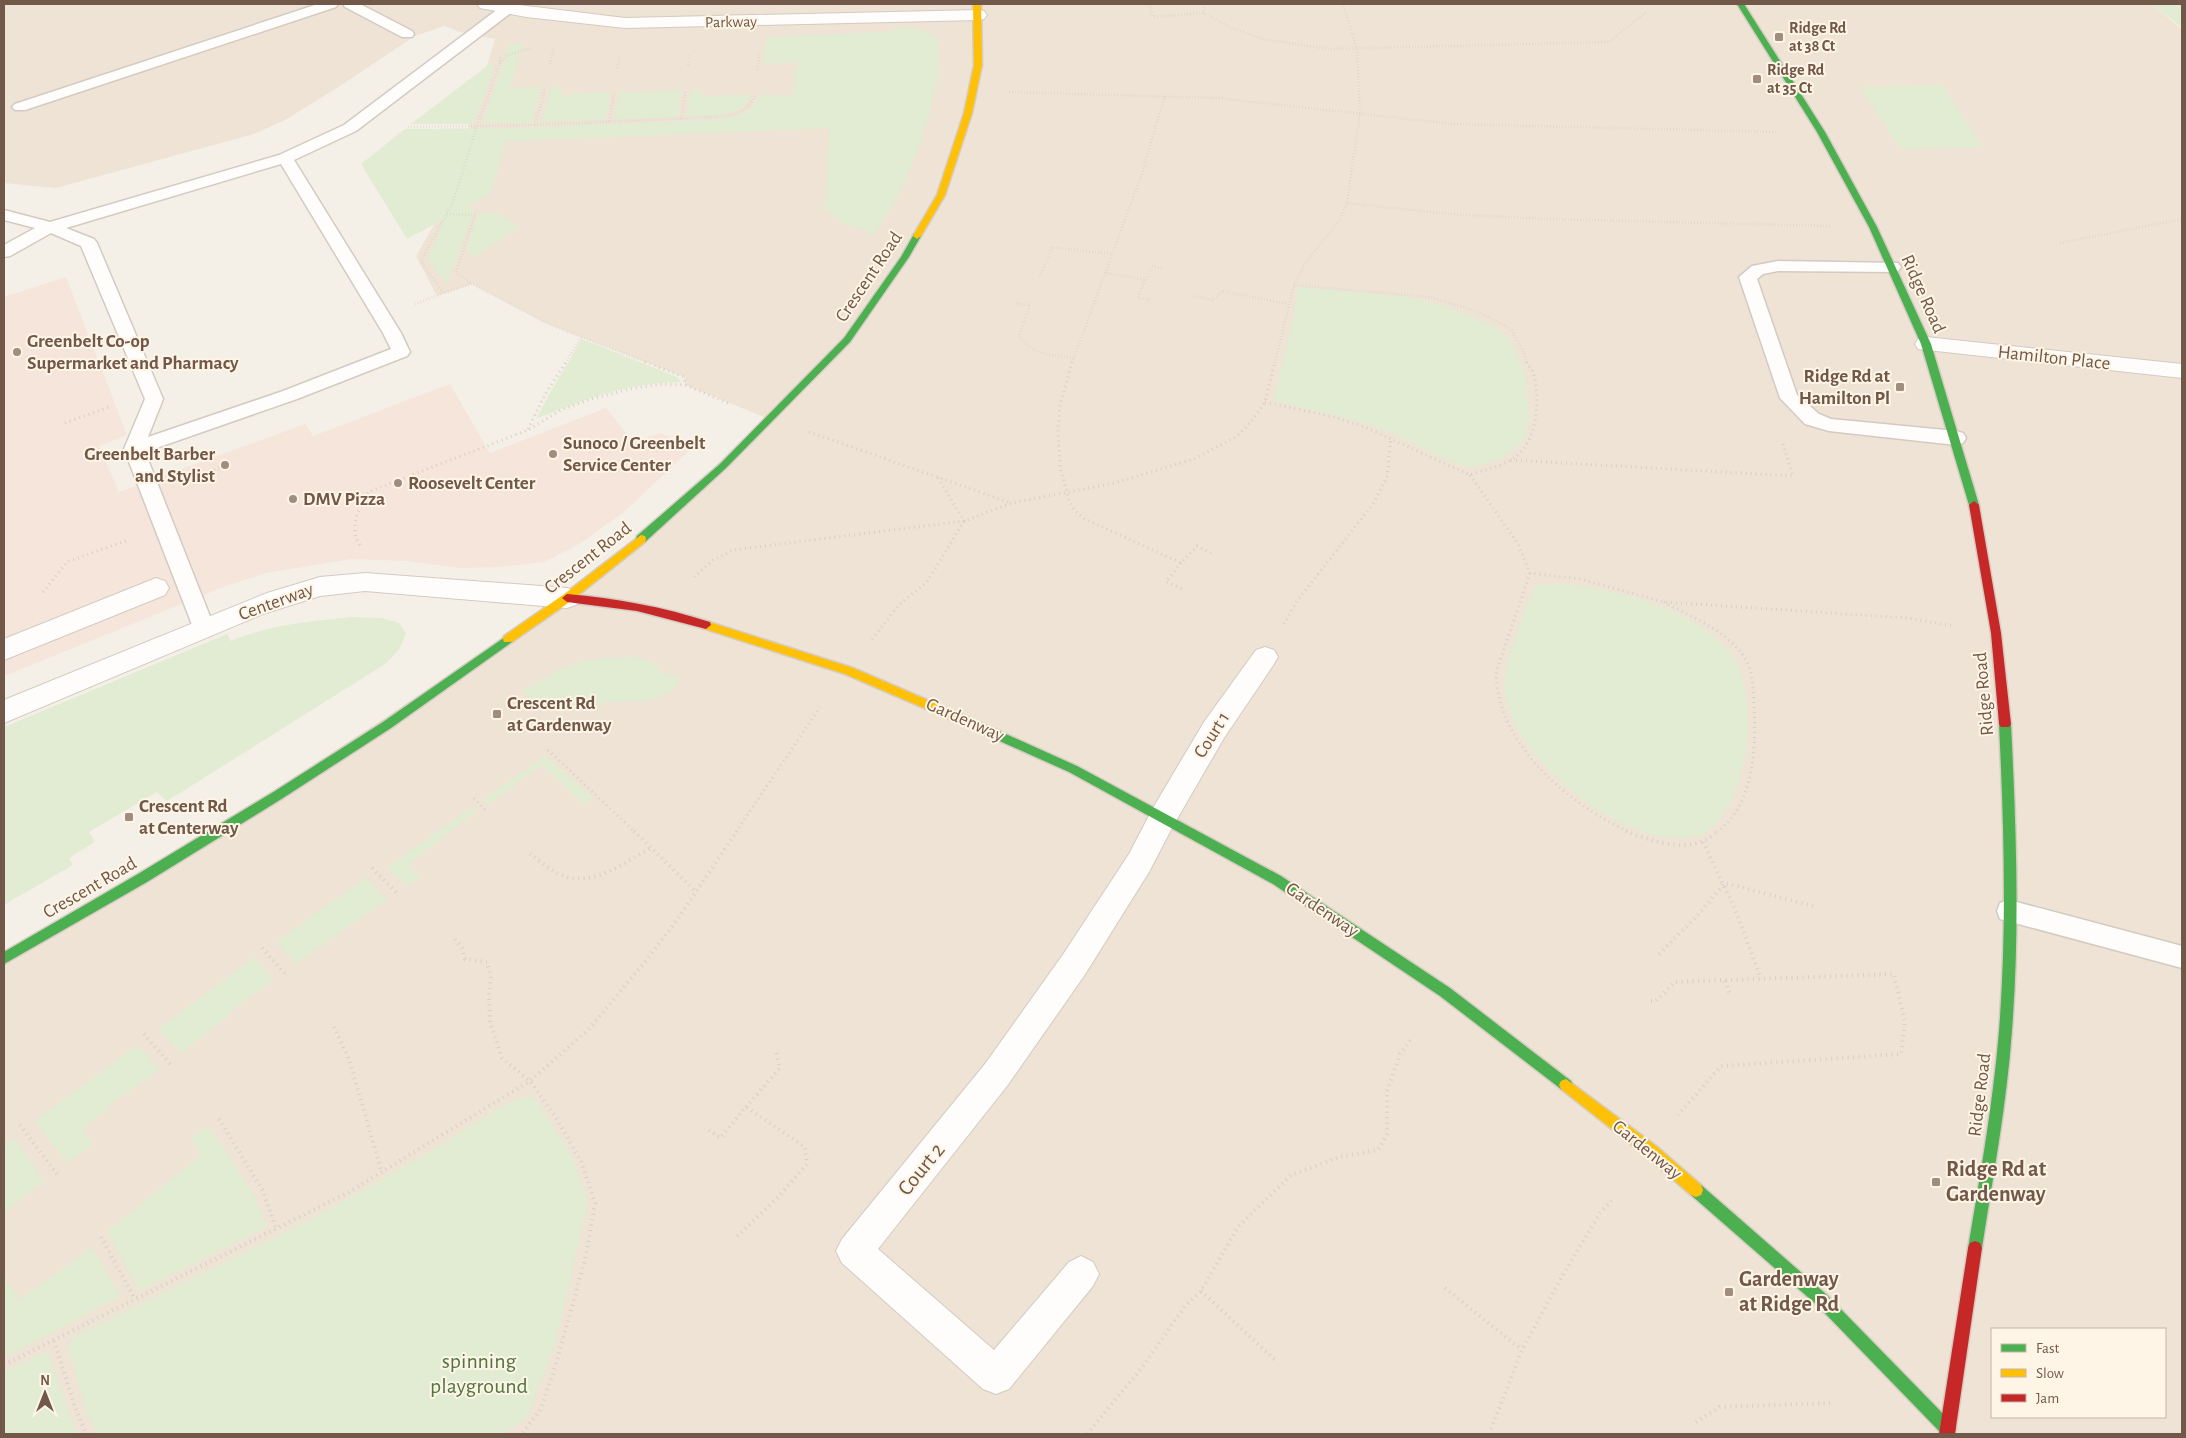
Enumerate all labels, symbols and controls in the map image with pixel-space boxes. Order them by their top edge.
street label: Parkway [705,14,757,31]
place label: Ridge Rd at 38 Ct [1789,20,1847,54]
marker: Ridge Rd at 38 Ct [1773,31,1785,43]
place label: Ridge Rd at 35 Ct [1767,62,1825,96]
marker: Ridge Rd at 35 Ct [1751,73,1763,85]
street label: Crescent Road [832,228,906,326]
street label: Ridge Road [1897,252,1949,336]
place label: Greenbelt Co-op Supermarket and Pharmacy [27,332,239,373]
street label: Hamilton Place [1997,343,2111,373]
marker: Greenbelt Co-op Supermarket and Pharmacy [11,346,23,358]
place label: Ridge Rd at Hamilton Pl [1799,367,1891,408]
marker: Ridge Rd at Hamilton Pl [1894,381,1906,393]
place label: Sunoco / Greenbelt Service Center [563,434,706,475]
place label: Greenbelt Barber and Stylist [84,445,216,486]
marker: Sunoco / Greenbelt Service Center [547,448,559,460]
marker: Greenbelt Barber and Stylist [219,459,231,471]
place label: Roosevelt Center [408,474,536,493]
marker: Roosevelt Center [392,477,404,489]
place label: DMV Pizza [303,490,385,509]
marker: DMV Pizza [287,493,299,505]
street label: Crescent Road [541,518,635,598]
street label: Centerway [236,580,316,624]
street label: Ridge Road [1971,651,1997,737]
place label: Crescent Rd at Gardenway [507,694,612,735]
street label: Gardenway [923,694,1007,746]
marker: Crescent Rd at Gardenway [491,708,503,720]
street label: Court 1 [1191,709,1233,761]
place label: Crescent Rd at Centerway [139,797,239,838]
marker: Crescent Rd at Centerway [123,811,135,823]
street label: Crescent Road [40,854,140,922]
street label: Gardenway [1282,879,1362,941]
street label: Ridge Road [1965,1052,1995,1138]
street label: Gardenway [1609,1116,1685,1184]
street label: Court 2 [893,1139,949,1199]
place label: Ridge Rd at Gardenway [1946,1158,2047,1206]
marker: Ridge Rd at Gardenway [1930,1176,1942,1188]
place label: Gardenway at Ridge Rd [1739,1268,1840,1315]
marker: Gardenway at Ridge Rd [1723,1286,1735,1298]
legend [1991,1328,2166,1418]
text: Fast [2036,1341,2060,1356]
park label: spinning playground [430,1350,528,1397]
text: Slow [2036,1366,2064,1381]
north arrow [20,1368,70,1418]
text: N [40,1374,50,1388]
text: Jam [2036,1391,2059,1406]

